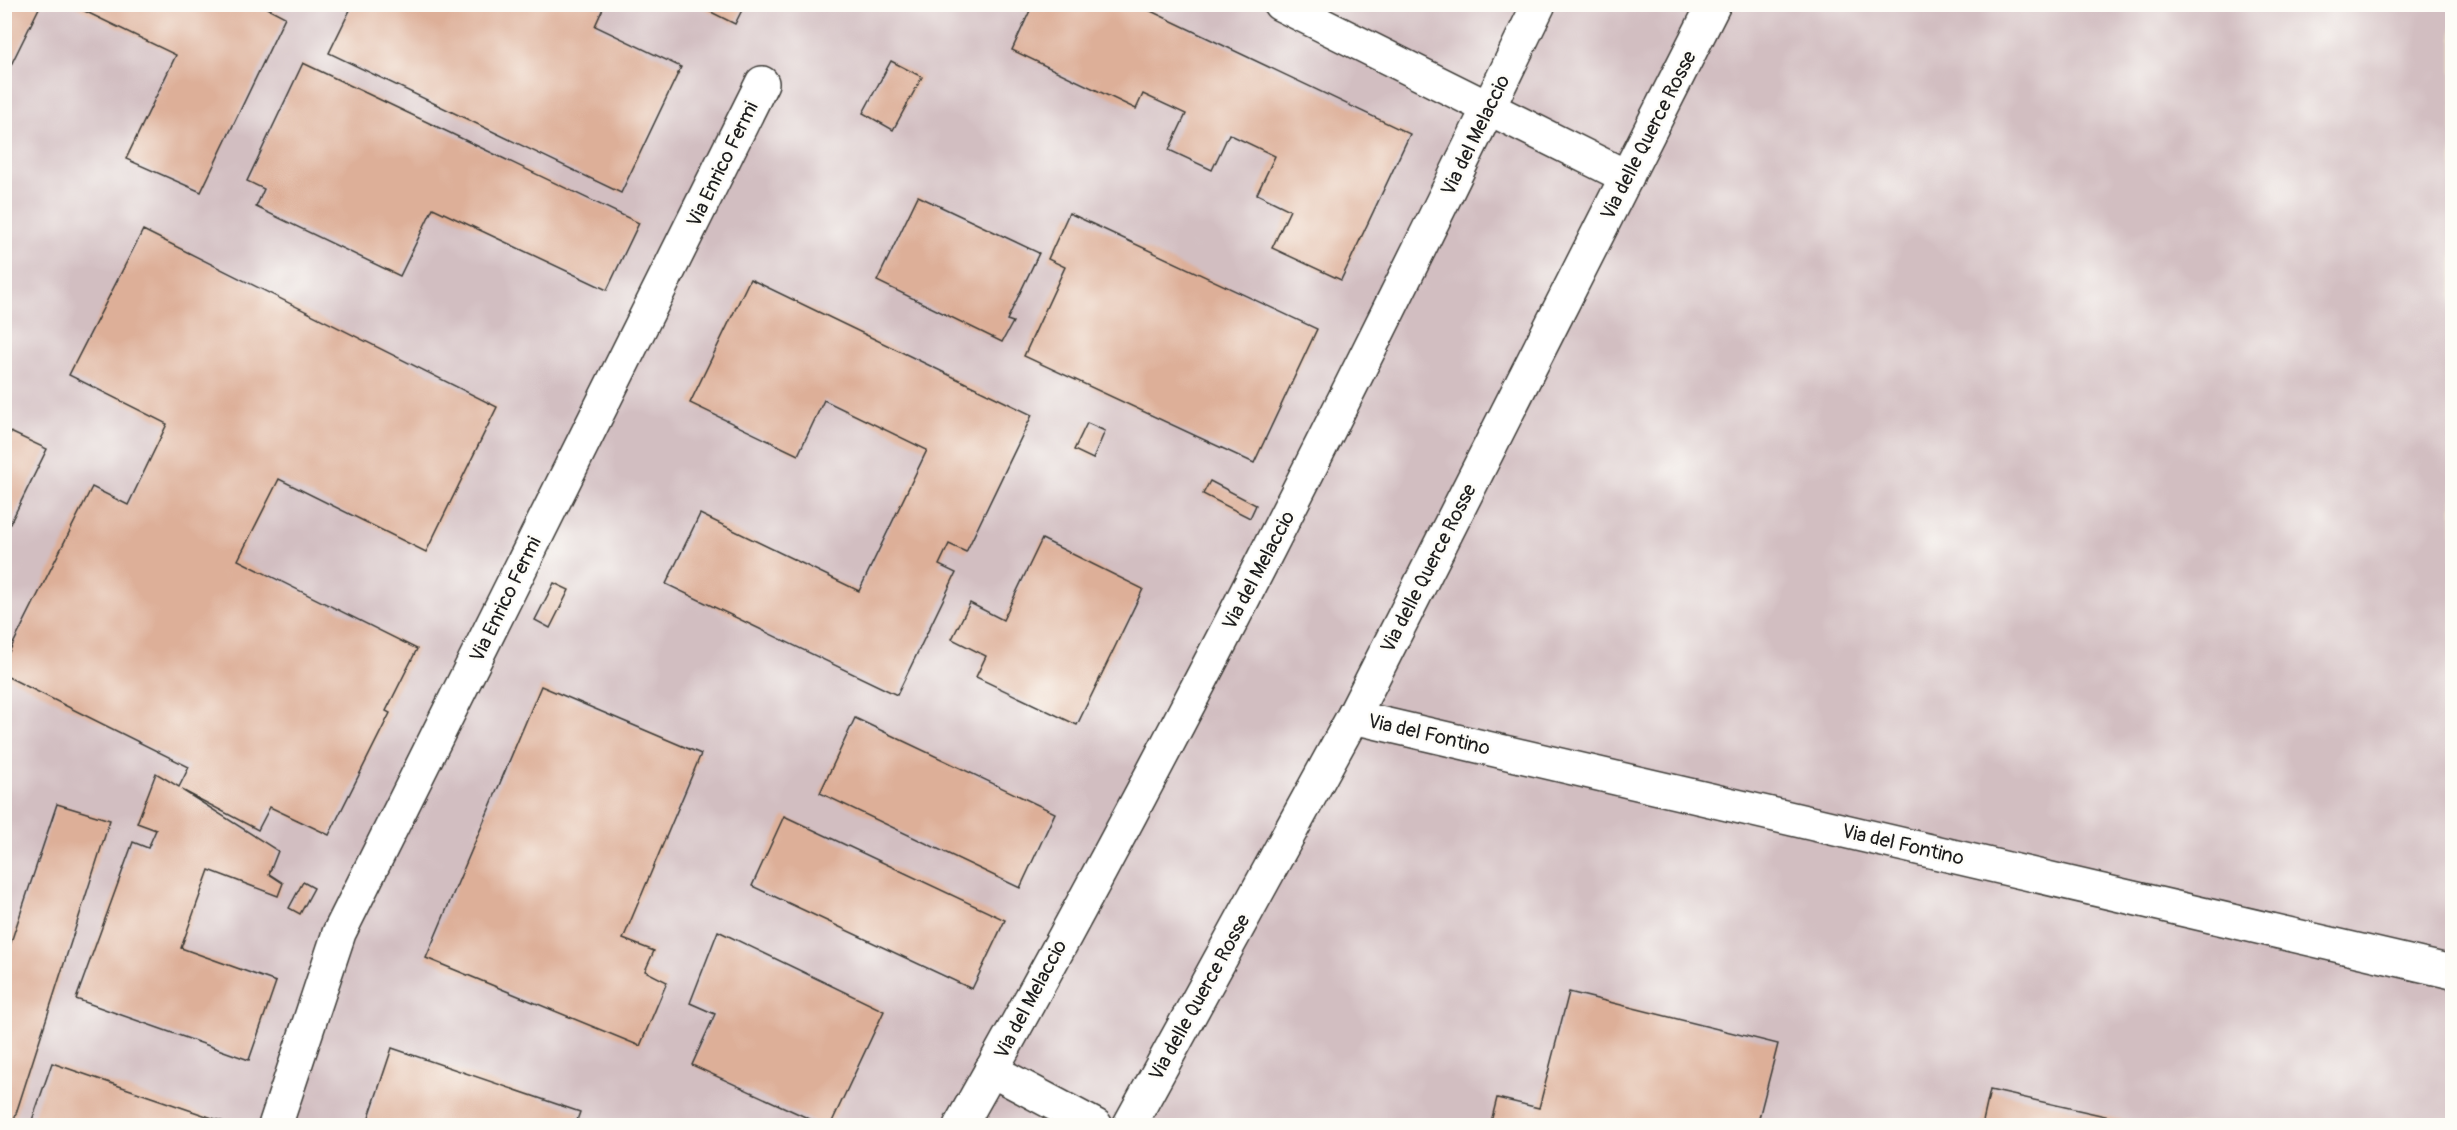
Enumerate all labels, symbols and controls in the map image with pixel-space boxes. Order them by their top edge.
street label: Via delle Querce Rosse [1595,46,1702,224]
street label: Via del Melaccio [1435,71,1516,200]
street label: Via Enrico Fermi [681,97,764,231]
street label: Via delle Querce Rosse [1375,479,1482,657]
street label: Via del Melaccio [1217,506,1300,634]
street label: Via Enrico Fermi [464,532,547,666]
street label: Via del Fontino [1365,708,1493,761]
street label: Via del Fontino [1839,818,1967,871]
street label: Via delle Querce Rosse [1143,910,1256,1085]
street label: Via del Melaccio [989,935,1072,1063]

